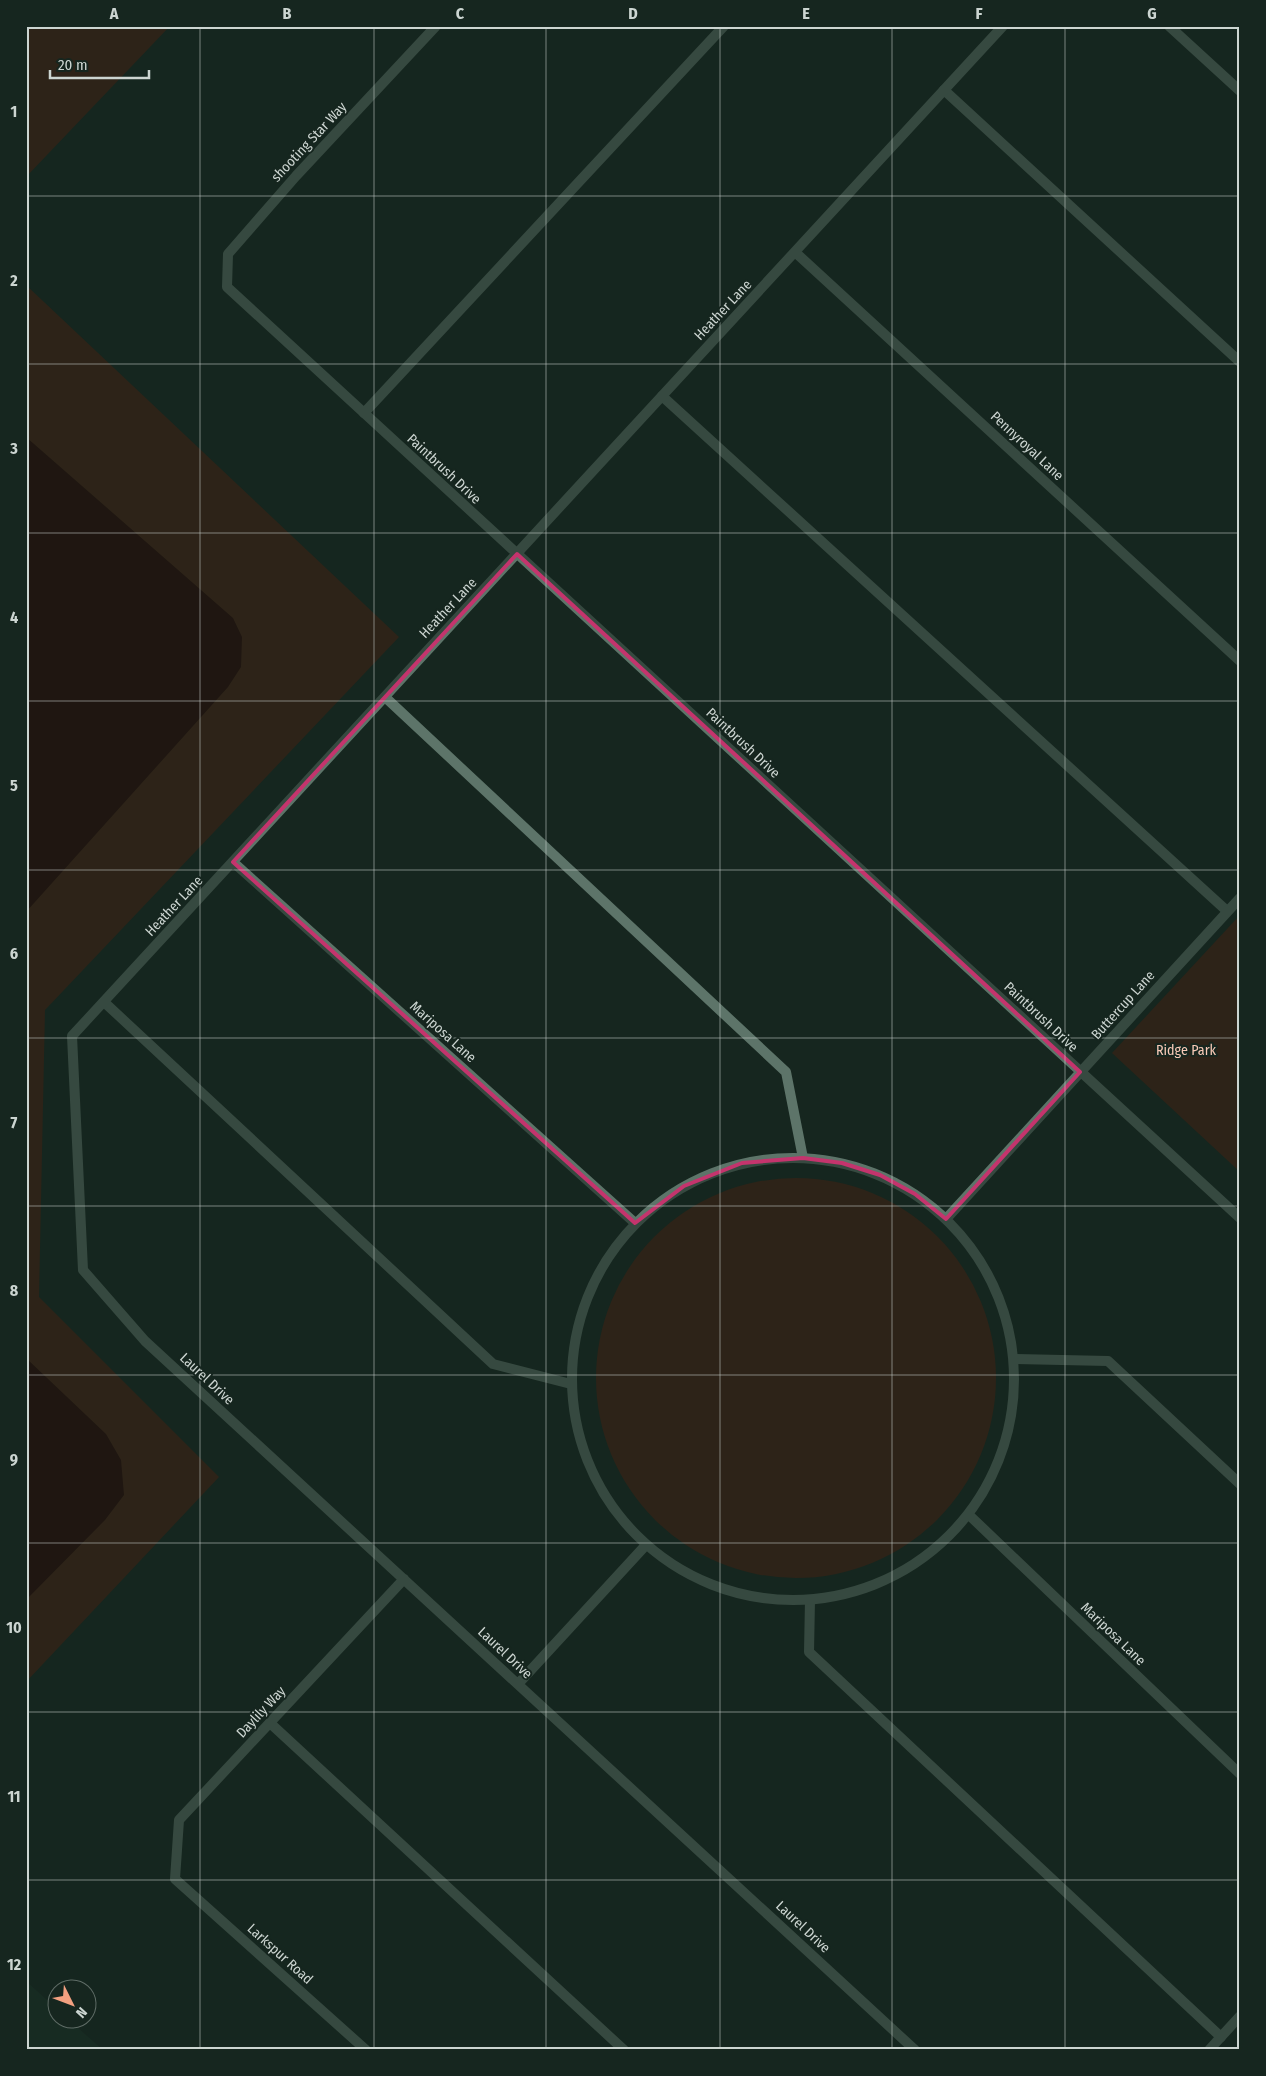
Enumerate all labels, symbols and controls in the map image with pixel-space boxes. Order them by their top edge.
text: A [109,4,119,23]
text: B [283,4,292,23]
text: C [456,4,465,23]
text: D [628,4,638,23]
text: E [802,4,810,23]
text: F [975,4,983,23]
text: G [1147,4,1157,23]
scale bar [50,48,149,80]
text: 20 m [58,56,88,74]
street label: shooting Star Way [268,98,351,185]
text: 1 [11,102,17,121]
text: 2 [9,271,18,290]
street label: Heather Lane [691,276,755,344]
street label: Pennyroyal Lane [987,408,1067,484]
street label: Paintbrush Drive [404,430,485,508]
text: 3 [9,439,18,458]
street label: Heather Lane [416,574,480,642]
text: 4 [10,608,18,627]
street label: Paintbrush Drive [703,704,784,782]
text: 5 [10,776,18,795]
street label: Heather Lane [142,872,206,940]
text: 6 [10,944,18,963]
street label: Buttercup Lane [1088,967,1158,1043]
street label: Paintbrush Drive [1001,978,1082,1056]
street label: Mariposa Lane [406,998,480,1066]
park label: Ridge Park [1156,1042,1217,1059]
text: 7 [11,1113,18,1132]
text: 8 [10,1281,19,1300]
street label: Laurel Drive [176,1349,238,1409]
text: 9 [10,1450,18,1469]
street label: Mariposa Lane [1077,1599,1149,1669]
text: 10 [6,1618,22,1637]
street label: Laurel Drive [474,1623,536,1683]
street label: Daylily Way [233,1682,290,1741]
text: 11 [7,1787,21,1806]
street label: Laurel Drive [772,1897,834,1957]
street label: Larkspur Road [244,1920,316,1988]
text: 12 [7,1955,22,1974]
north arrow [48,1978,98,2028]
text: N [72,2004,90,2021]

